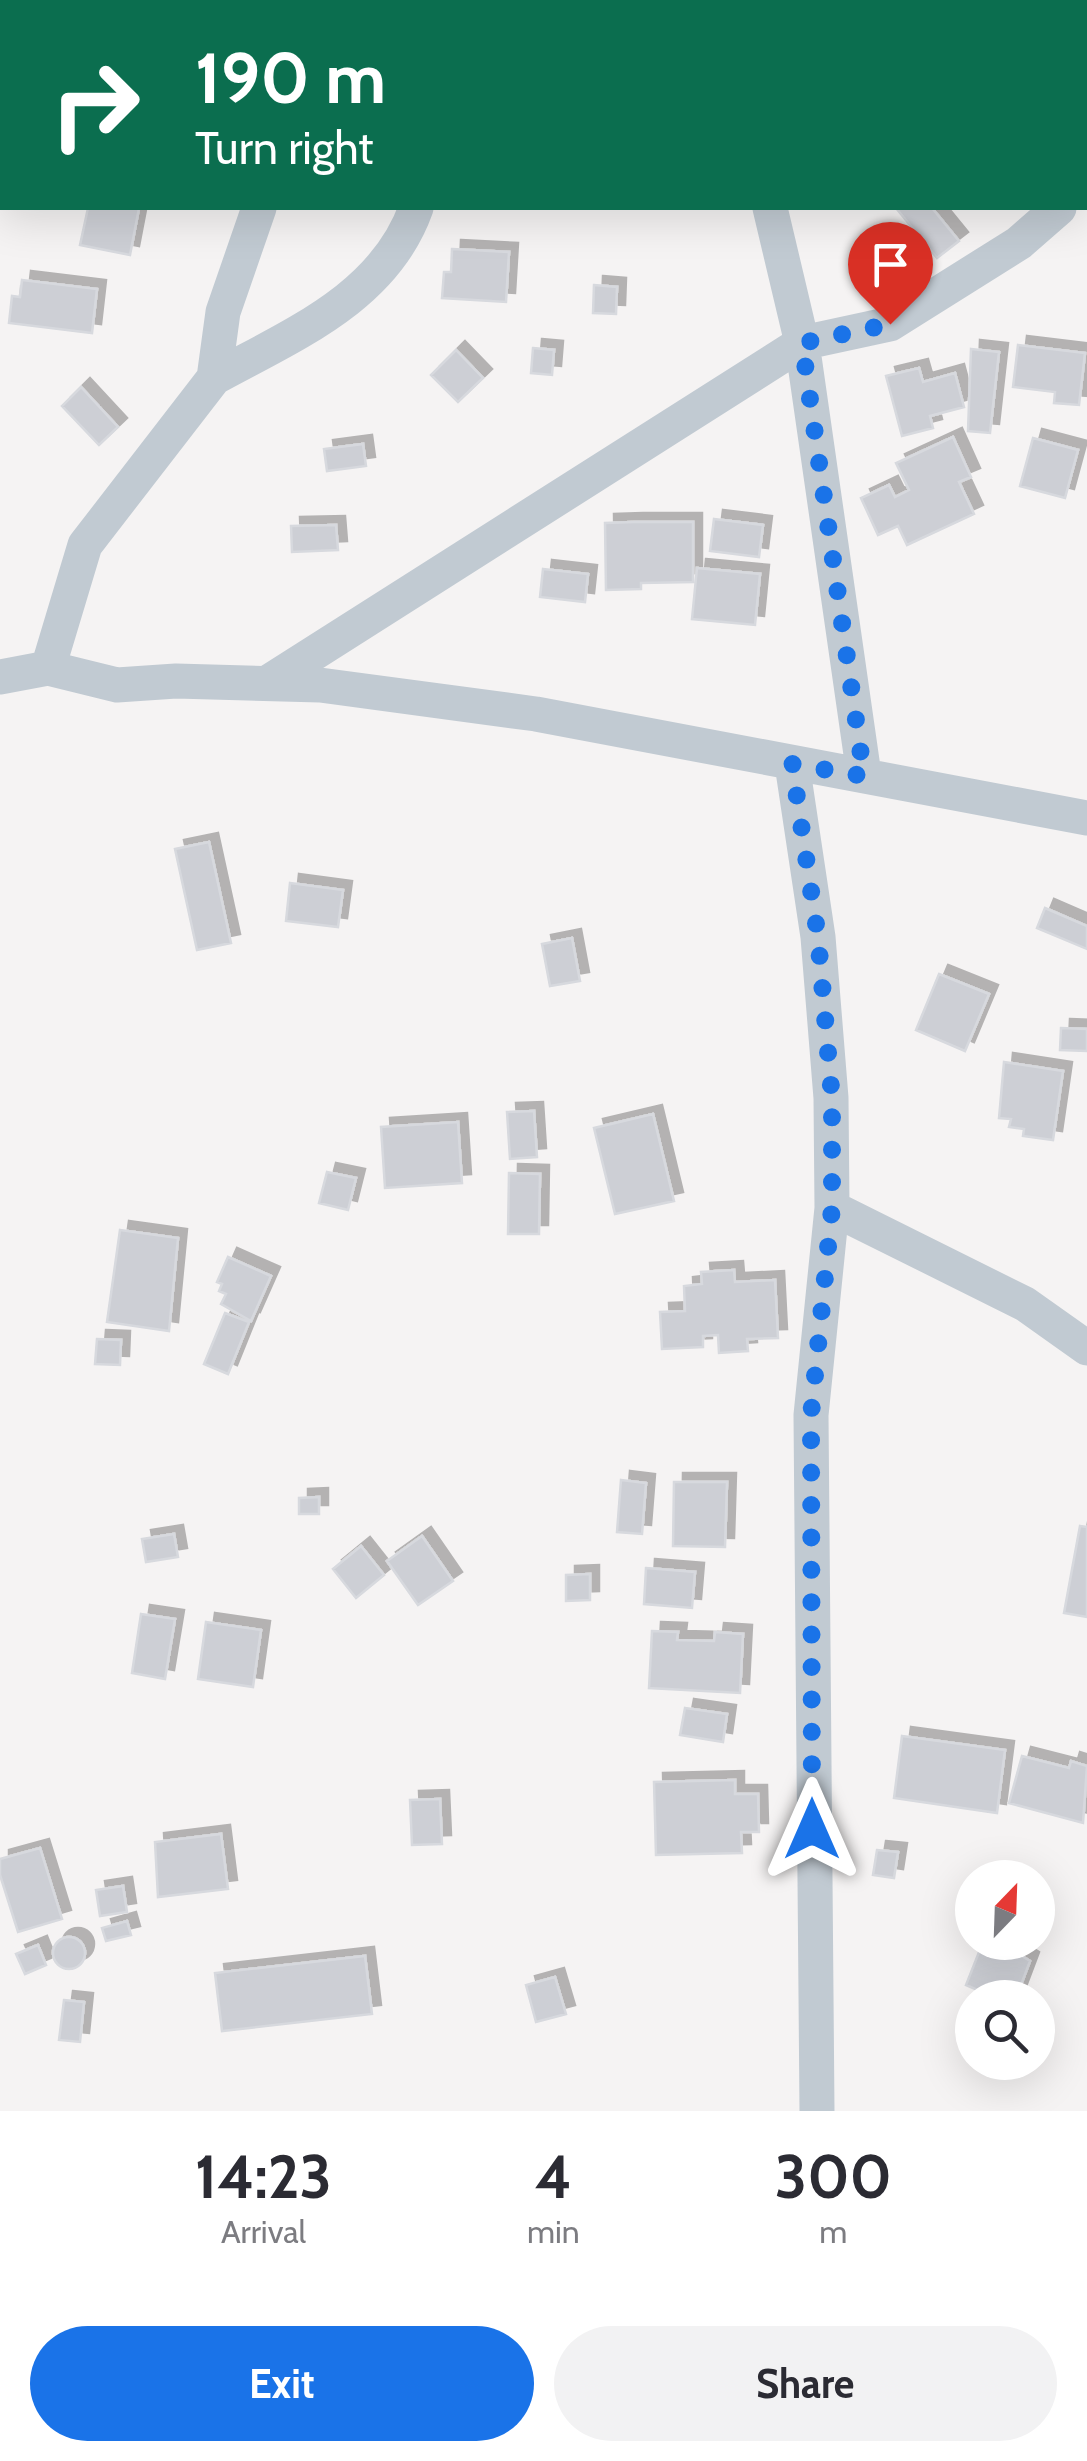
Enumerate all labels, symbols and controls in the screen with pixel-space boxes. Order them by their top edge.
text: 190 m [195,35,386,121]
icon: right [30,40,160,170]
text: Turn right [195,121,374,175]
pin [848,222,933,325]
icon: arrive [863,237,918,292]
position arrow [760,1777,864,1881]
north arrow [955,1860,1055,1960]
map controls [955,1860,1055,2080]
button: search [955,1980,1055,2080]
text: 14:23 [195,2140,332,2213]
text: 4 [535,2140,572,2213]
text: 300 [775,2140,892,2213]
text: Arrival [221,2212,306,2251]
text: min [527,2212,580,2251]
text: m [819,2212,847,2251]
button: Exit [30,2326,534,2441]
button: Share [554,2326,1057,2441]

